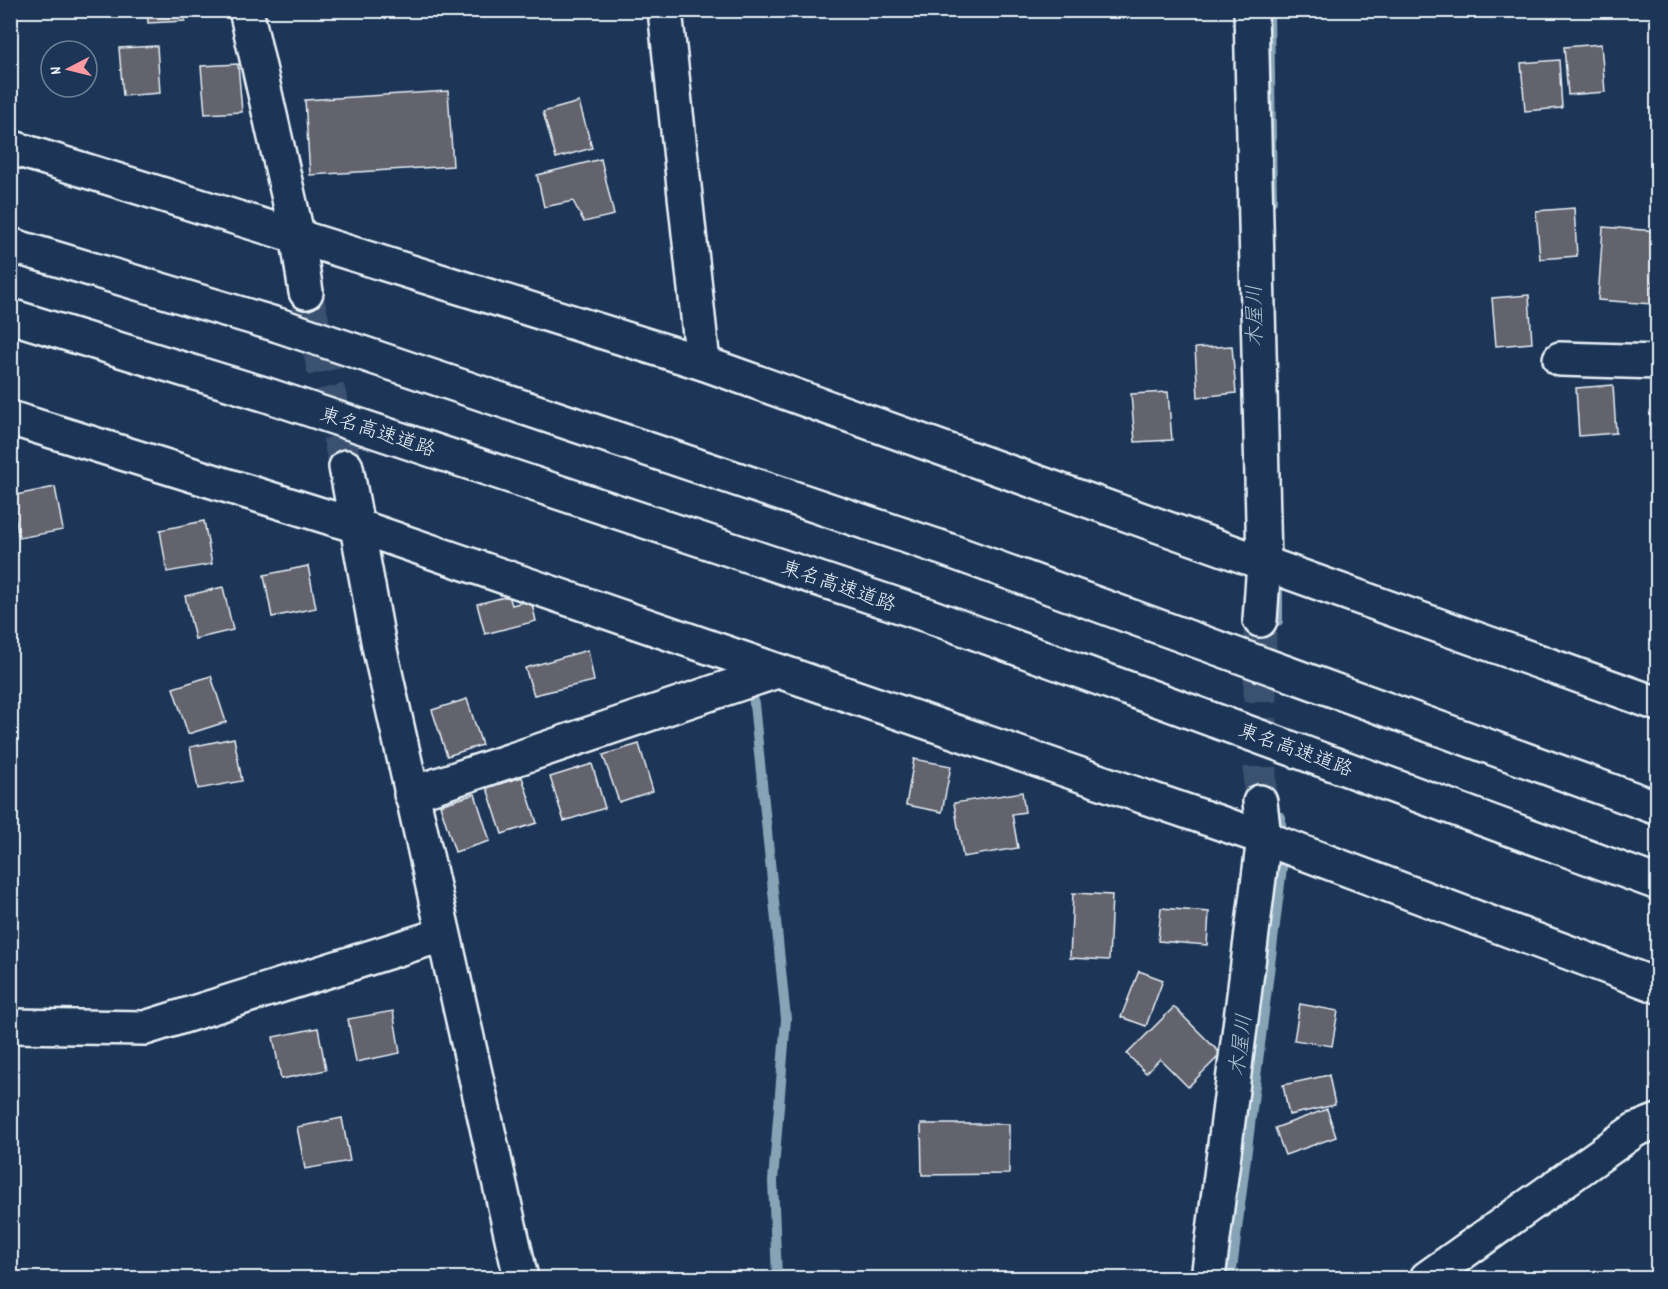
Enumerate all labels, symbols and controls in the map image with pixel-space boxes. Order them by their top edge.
north arrow [39,39,99,99]
text: N [45,65,68,76]
water label: 木屋川 [1241,284,1273,348]
street label: 東名高速道路 [316,402,438,466]
street label: 東名高速道路 [777,555,899,621]
street label: 東名高速道路 [1234,718,1356,785]
water label: 木屋川 [1224,1012,1262,1078]

